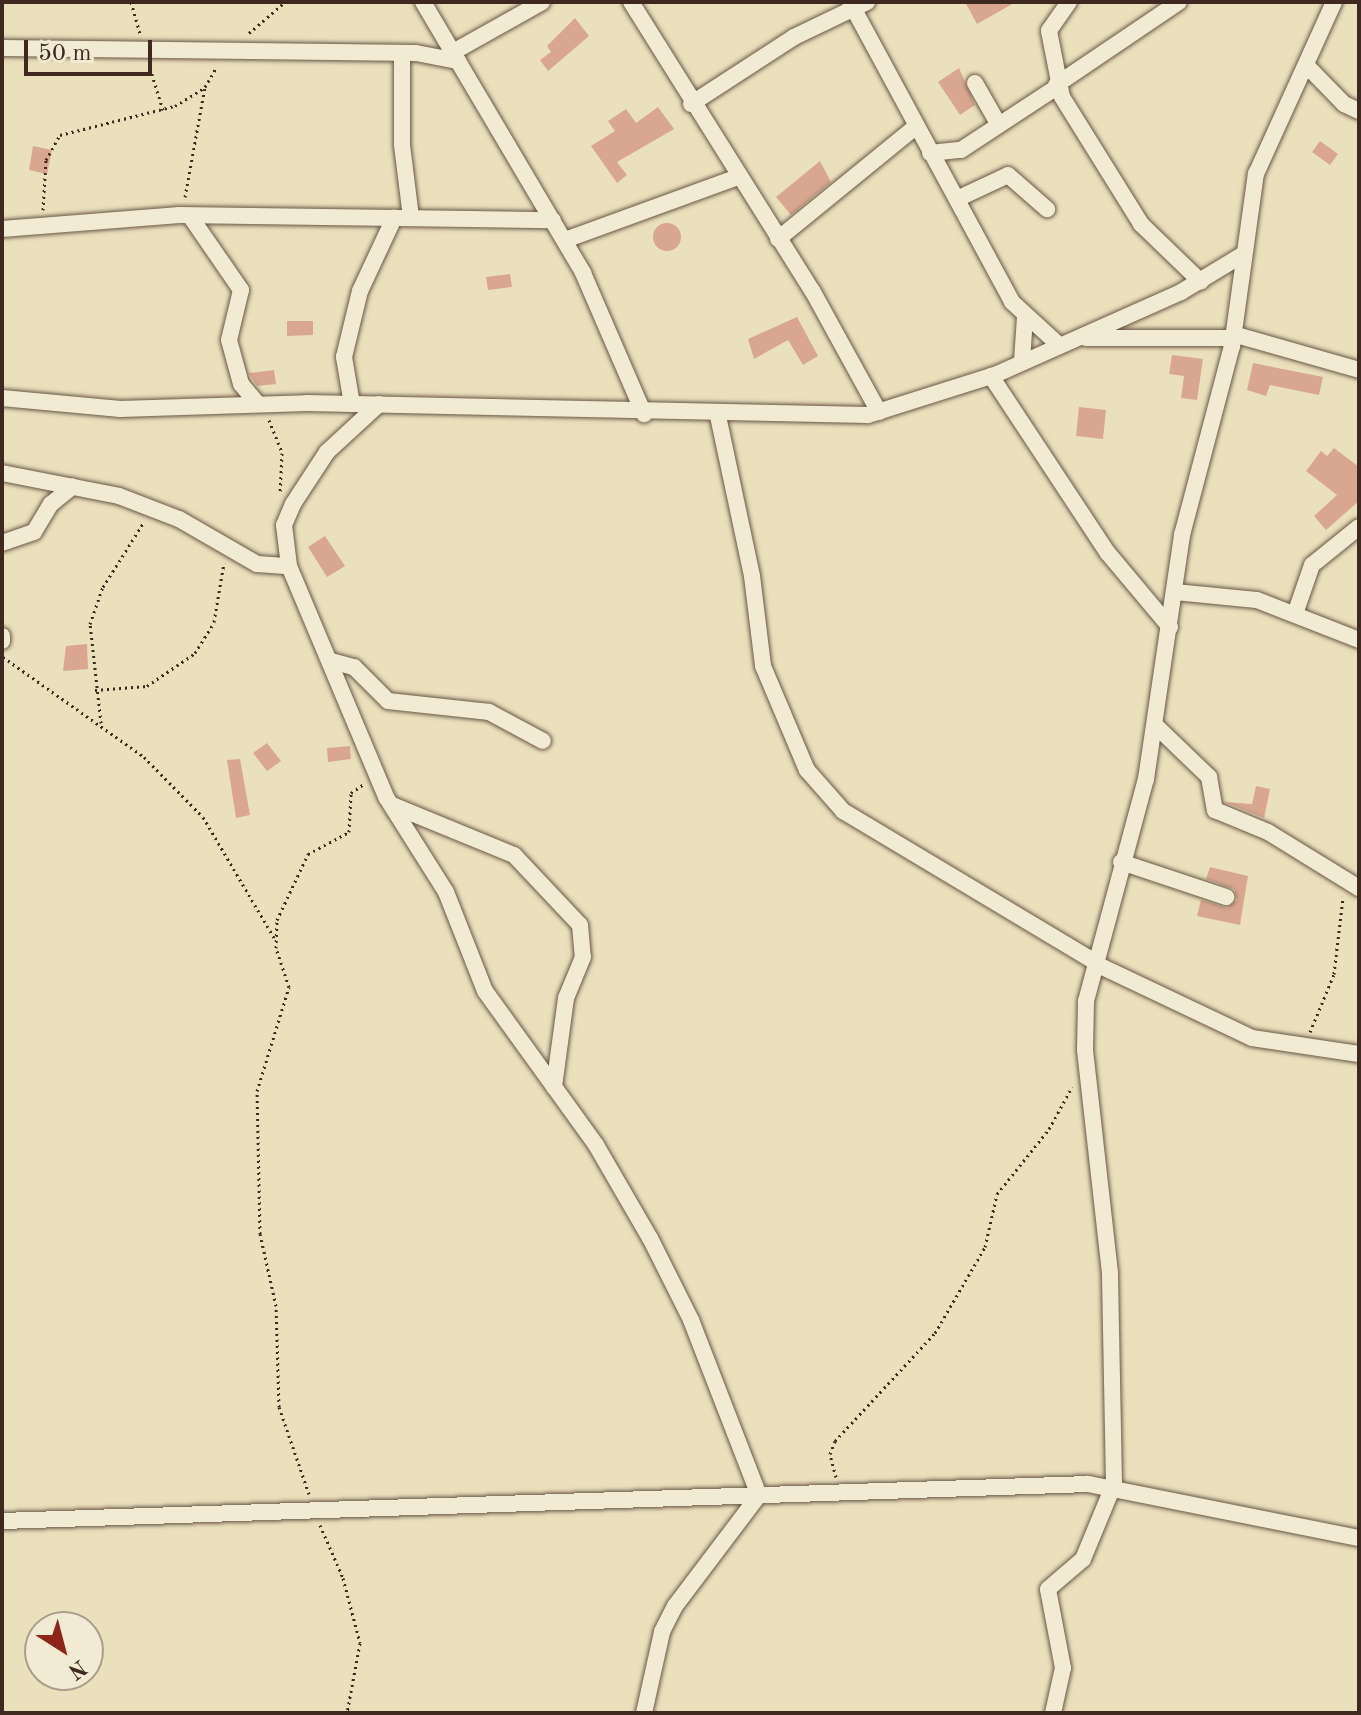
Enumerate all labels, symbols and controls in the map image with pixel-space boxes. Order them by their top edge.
scale bar [28,24,156,74]
text: 50 m [38,42,92,66]
north arrow [24,1611,104,1691]
text: N [64,1655,90,1683]

